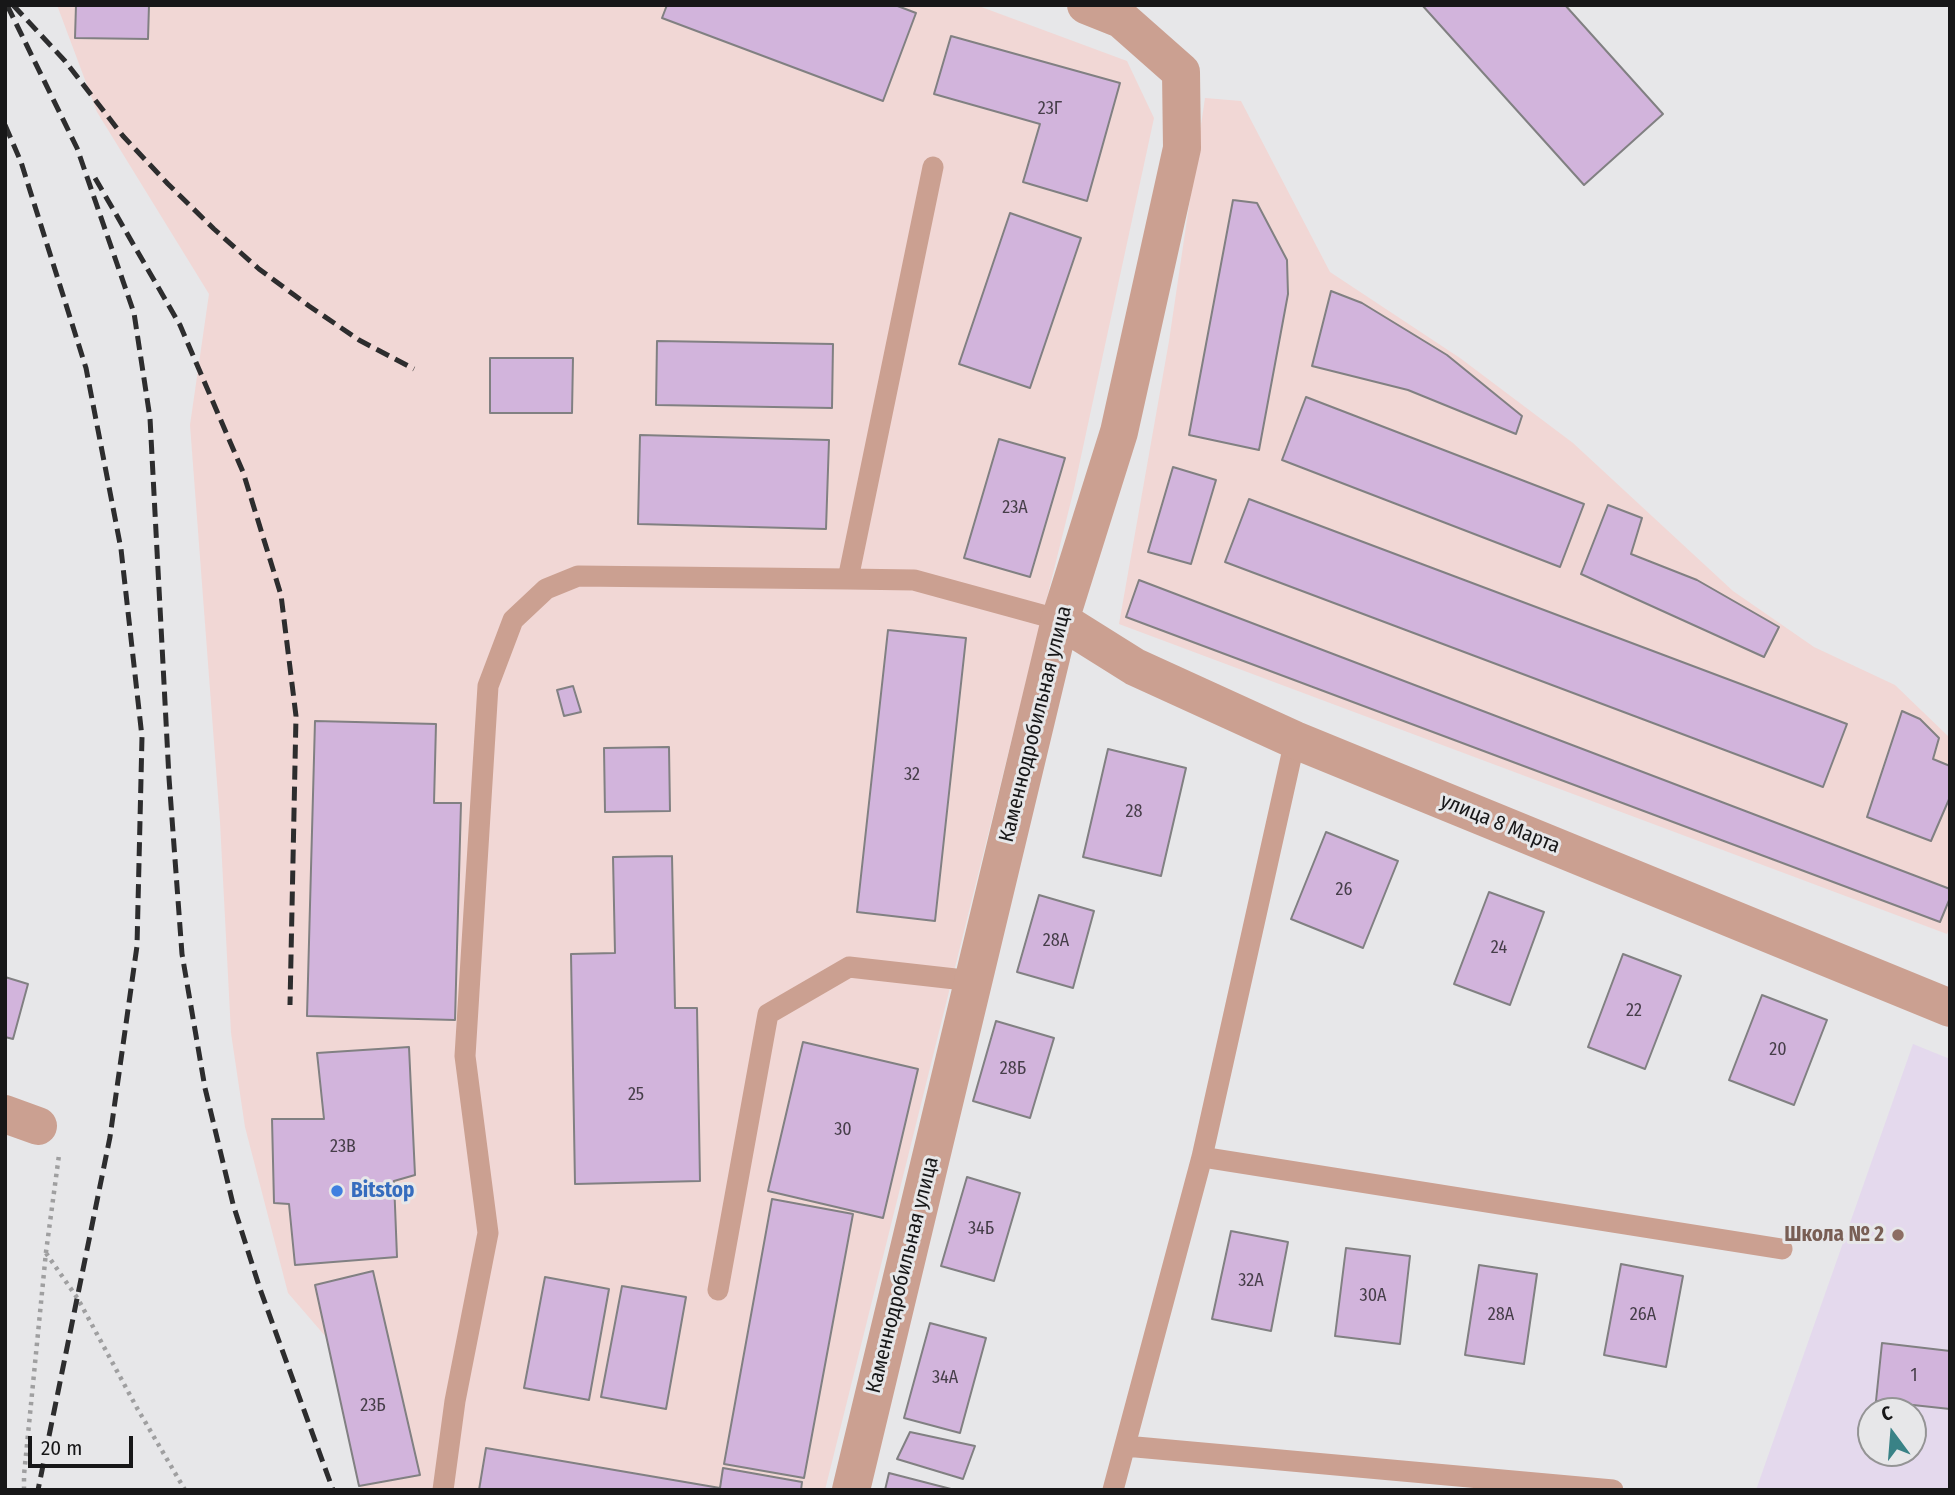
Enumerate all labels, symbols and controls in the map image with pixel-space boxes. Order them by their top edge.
house number: 23Г [1038,98,1062,120]
house number: 23А [1002,497,1028,519]
street label: Каменнодробильная улица [994,603,1078,845]
house number: 32 [904,764,920,786]
street label: улица 8 Марта [1436,789,1564,859]
house number: 28 [1126,801,1142,823]
house number: 26 [1336,879,1352,901]
house number: 28А [1043,930,1069,952]
house number: 24 [1491,937,1507,959]
house number: 22 [1626,1000,1642,1022]
house number: 20 [1769,1039,1787,1061]
house number: 28Б [1000,1058,1026,1080]
house number: 25 [628,1084,644,1106]
house number: 30 [834,1119,852,1141]
house number: 23В [330,1136,356,1158]
street label: Каменнодробильная улица [861,1154,945,1396]
place label: Bitstop [351,1178,414,1204]
marker: Bitstop [329,1183,345,1199]
house number: 34Б [968,1218,994,1240]
place label: Школа № 2 [1784,1222,1884,1248]
marker: Школа № 2 [1890,1227,1906,1243]
house number: 32А [1238,1270,1264,1292]
house number: 30А [1360,1285,1386,1307]
house number: 28А [1488,1304,1514,1326]
house number: 26А [1630,1304,1656,1326]
house number: 1 [1910,1365,1918,1387]
house number: 34А [932,1367,958,1389]
house number: 23Б [360,1395,386,1417]
north arrow [1857,1397,1927,1467]
text: С [1879,1401,1895,1426]
scale bar [32,1422,136,1466]
text: 20 m [41,1435,82,1461]

